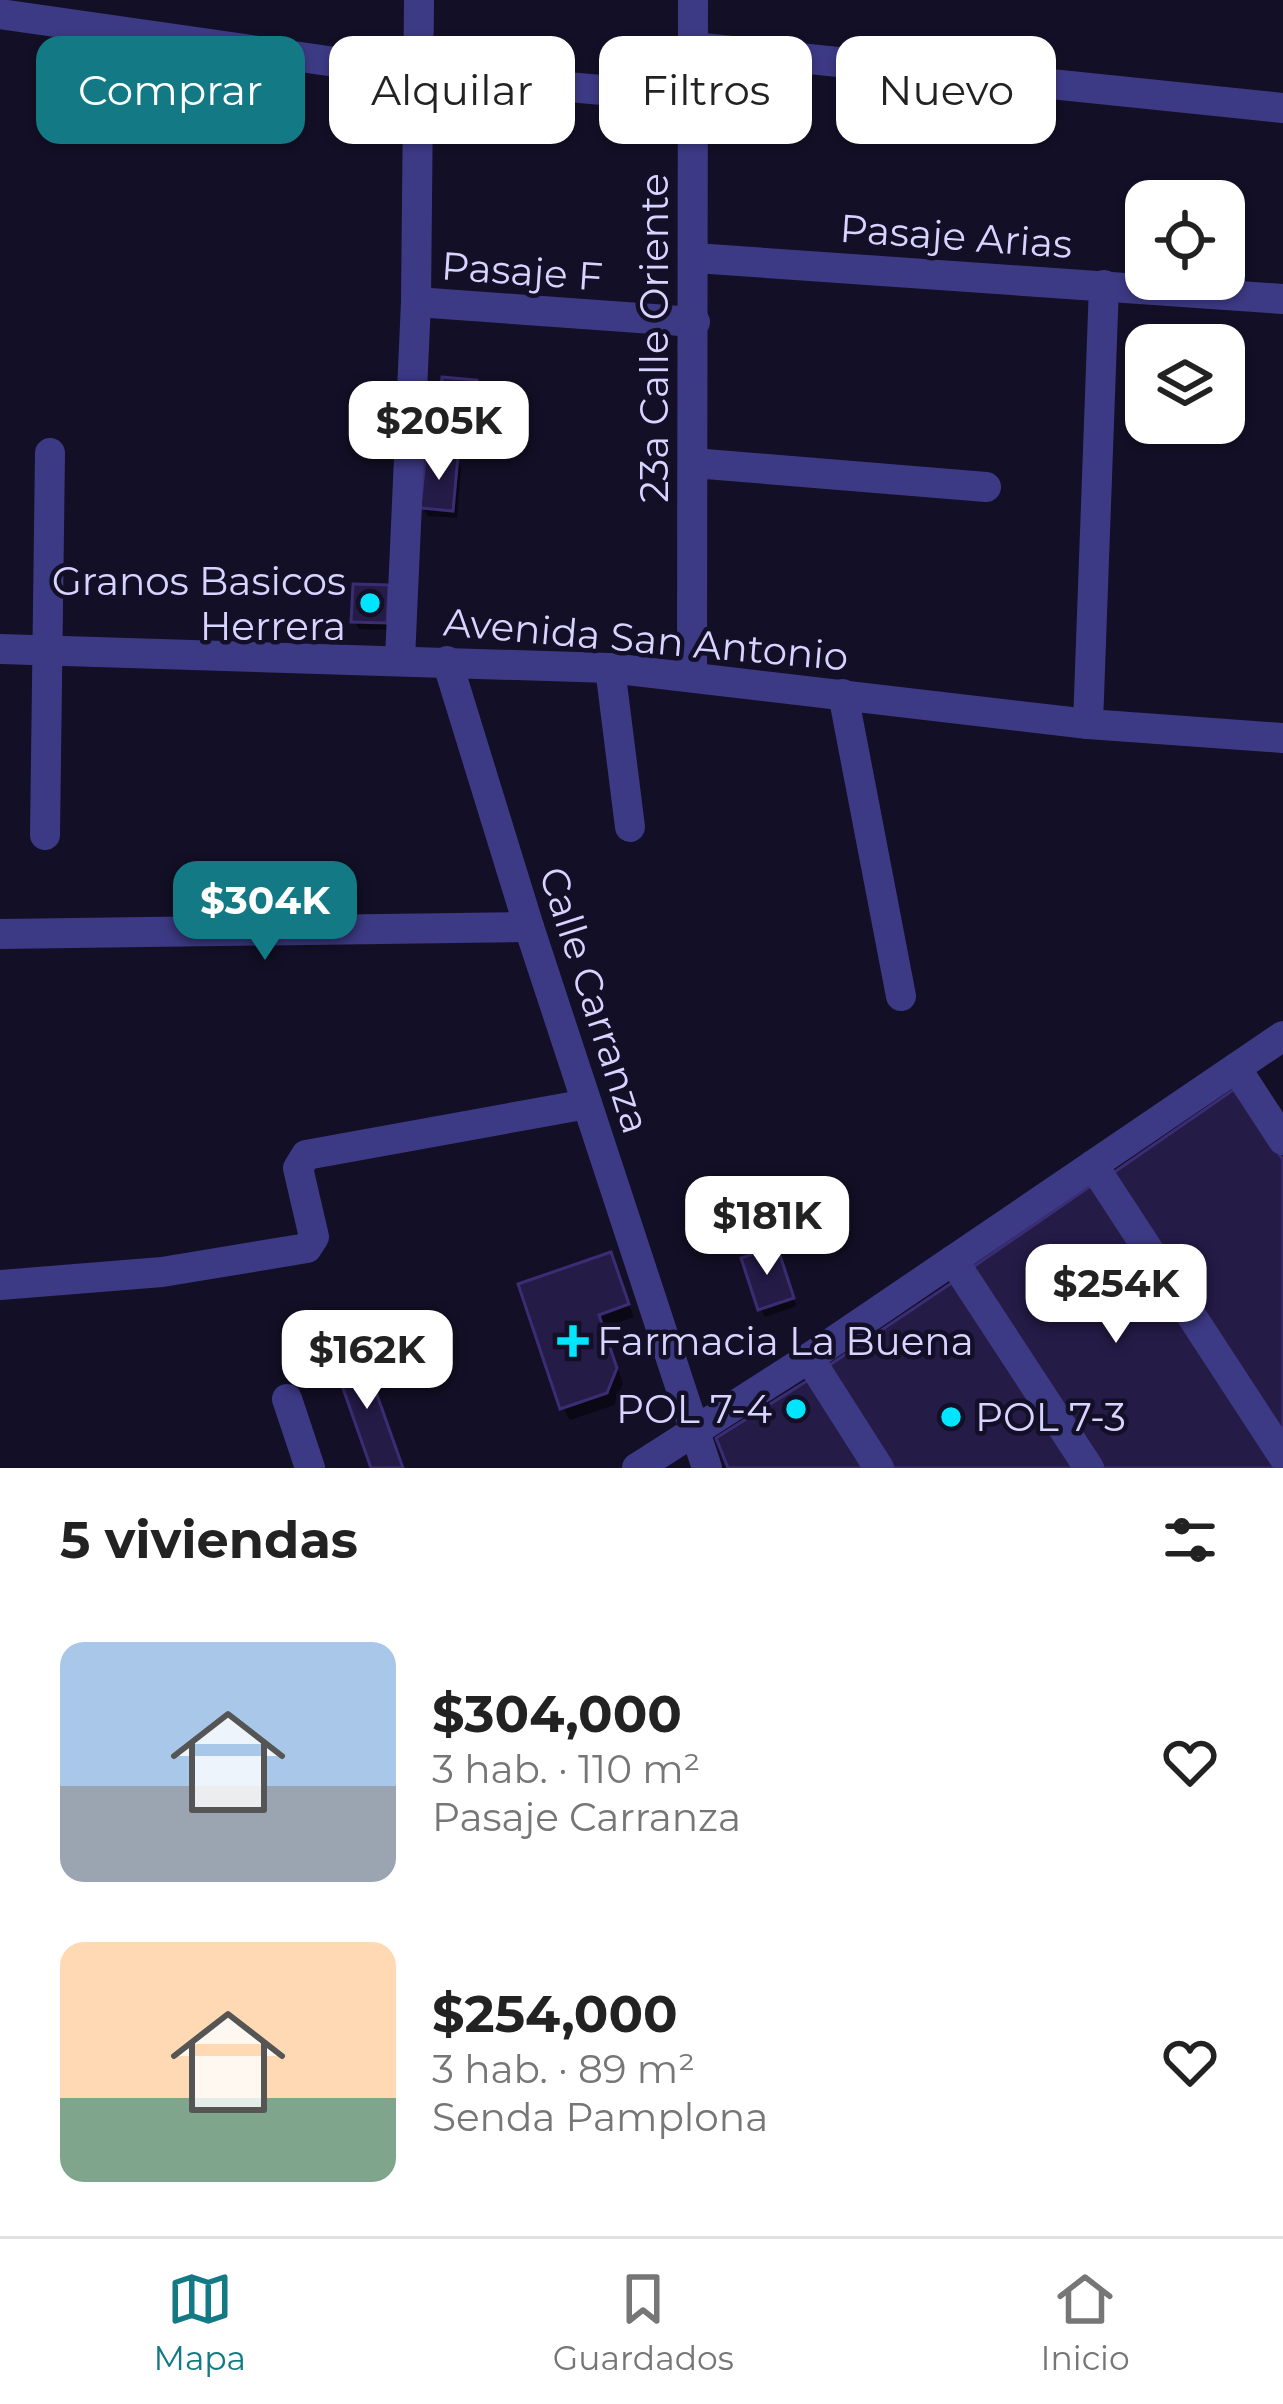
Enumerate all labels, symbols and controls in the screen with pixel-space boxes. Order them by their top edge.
chip: Comprar [36,36,305,144]
chip: Alquilar [329,36,575,144]
chip: Filtros [599,36,812,144]
chip: Nuevo [836,36,1056,144]
street label: 23a Calle Oriente [630,173,678,503]
map controls [1125,180,1245,444]
button: locate [1125,180,1245,300]
street label: Pasaje Arias [838,204,1074,268]
street label: Pasaje F [440,241,604,301]
button: layers [1125,324,1245,444]
pin: $205K [355,381,523,483]
text: $205K [376,396,502,444]
place label: Granos Basicos Herrera [52,557,346,650]
marker: Granos Basicos Herrera [357,590,383,616]
street label: Avenida San Antonio [442,597,850,681]
pin: $304K [181,861,349,963]
street label: Calle Carranza [529,861,661,1139]
text: $304K [200,876,330,924]
pin: $181K [683,1176,851,1278]
text: $181K [712,1191,822,1239]
pin: $254K [1032,1244,1200,1346]
text: $254K [1053,1259,1179,1307]
pin: $162K [283,1310,451,1412]
place label: Farmacia La Buena [597,1317,974,1365]
text: $162K [309,1325,425,1373]
marker: Farmacia La Buena [560,1328,586,1354]
place label: POL 7-4 [616,1385,772,1433]
place label: POL 7-3 [975,1393,1126,1441]
marker: POL 7-4 [783,1396,809,1422]
marker: POL 7-3 [938,1404,964,1430]
icon: filters [1157,1507,1223,1573]
text: 5 viviendas [60,1509,358,1571]
text: $304,000 [432,1683,682,1745]
icon: home [156,1690,300,1834]
icon: heart [1157,1729,1223,1795]
text: 3 hab. · 110 m² [432,1745,700,1793]
text: Pasaje Carranza [432,1793,741,1841]
text: $254,000 [432,1983,678,2045]
icon: home [156,1990,300,2134]
icon: heart [1157,2029,1223,2095]
text: 3 hab. · 89 m² [432,2045,695,2093]
text: Senda Pamplona [432,2093,768,2141]
tab: Mapa [153,2266,246,2378]
tab: Guardados [553,2266,734,2378]
tab: Inicio [1041,2266,1130,2378]

